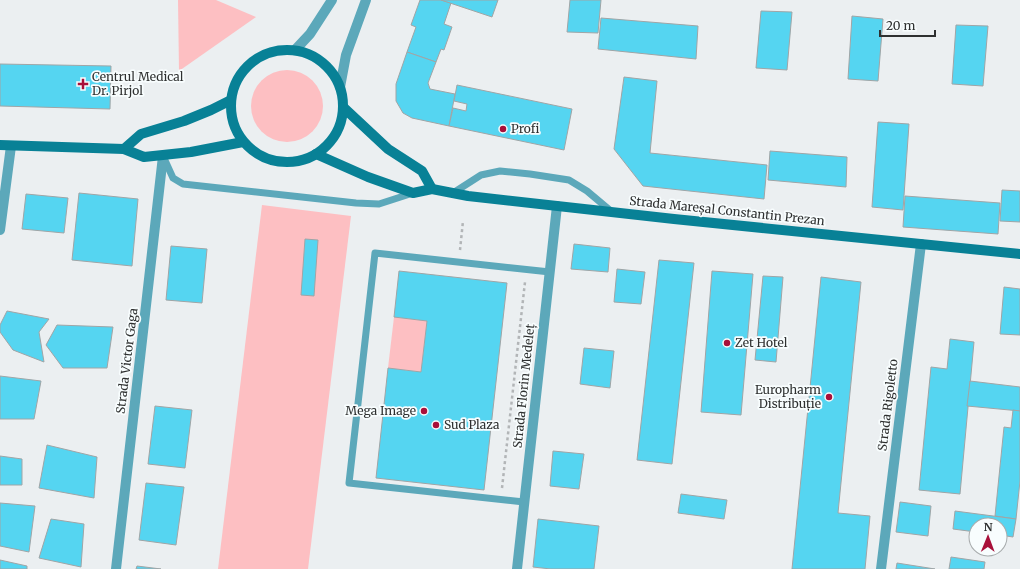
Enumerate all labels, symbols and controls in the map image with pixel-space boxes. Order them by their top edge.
scale bar [880,12,935,38]
text: 20 m [886,18,915,33]
place label: Centrul Medical Dr. Pirjol [92,69,184,98]
marker: Centrul Medical Dr. Pirjol [77,78,89,90]
place label: Profi [511,121,540,136]
marker: Profi [498,124,508,134]
street label: Strada Mareșal Constantin Prezan [629,193,825,229]
street label: Strada Victor Gaga [113,307,140,415]
street label: Strada Florin Medeleț [510,323,539,449]
place label: Zet Hotel [735,335,788,350]
marker: Zet Hotel [722,338,732,348]
street label: Strada Rigoletto [874,358,901,452]
place label: Europharm Distribuție [755,382,821,412]
marker: Europharm Distribuție [824,392,834,402]
place label: Mega Image [345,403,416,418]
marker: Mega Image [419,406,429,416]
place label: Sud Plaza [444,417,500,432]
marker: Sud Plaza [431,420,441,430]
north arrow [968,517,1008,557]
text: N [984,520,993,534]

